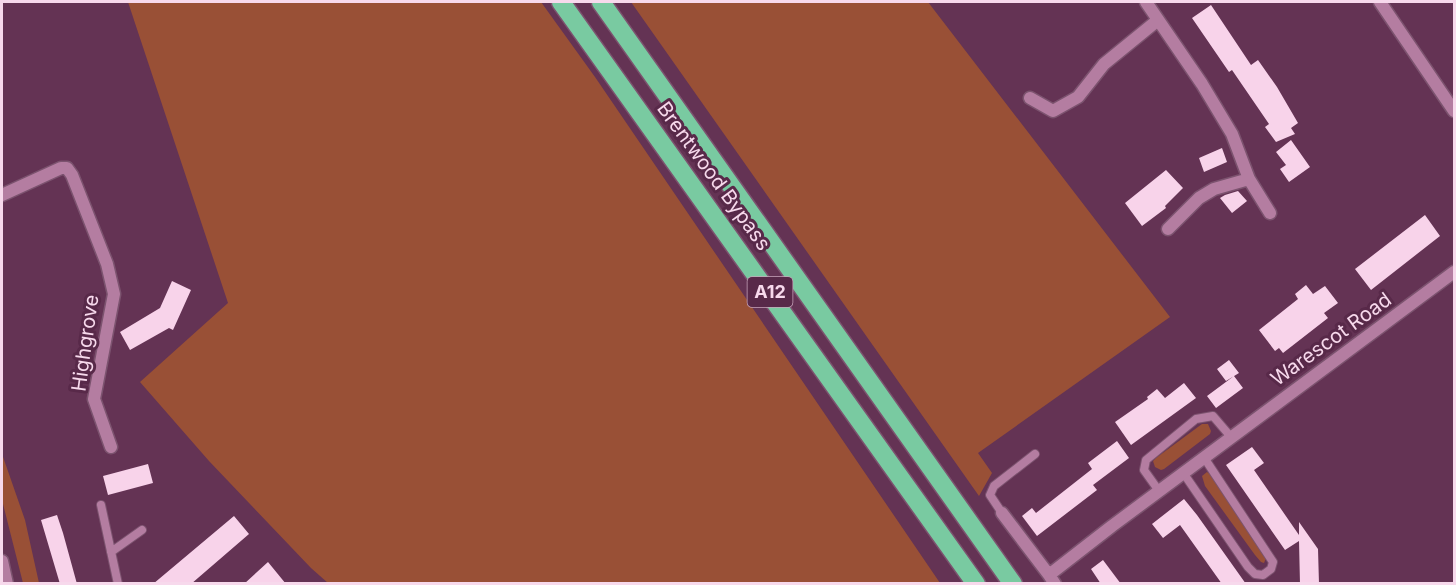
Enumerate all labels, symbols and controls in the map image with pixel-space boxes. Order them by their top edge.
street label: Brentwood Bypass [652,97,776,255]
road number: A12 [748,277,792,307]
street label: Warescot Road [1266,287,1396,391]
street label: Highgrove [66,293,104,393]

